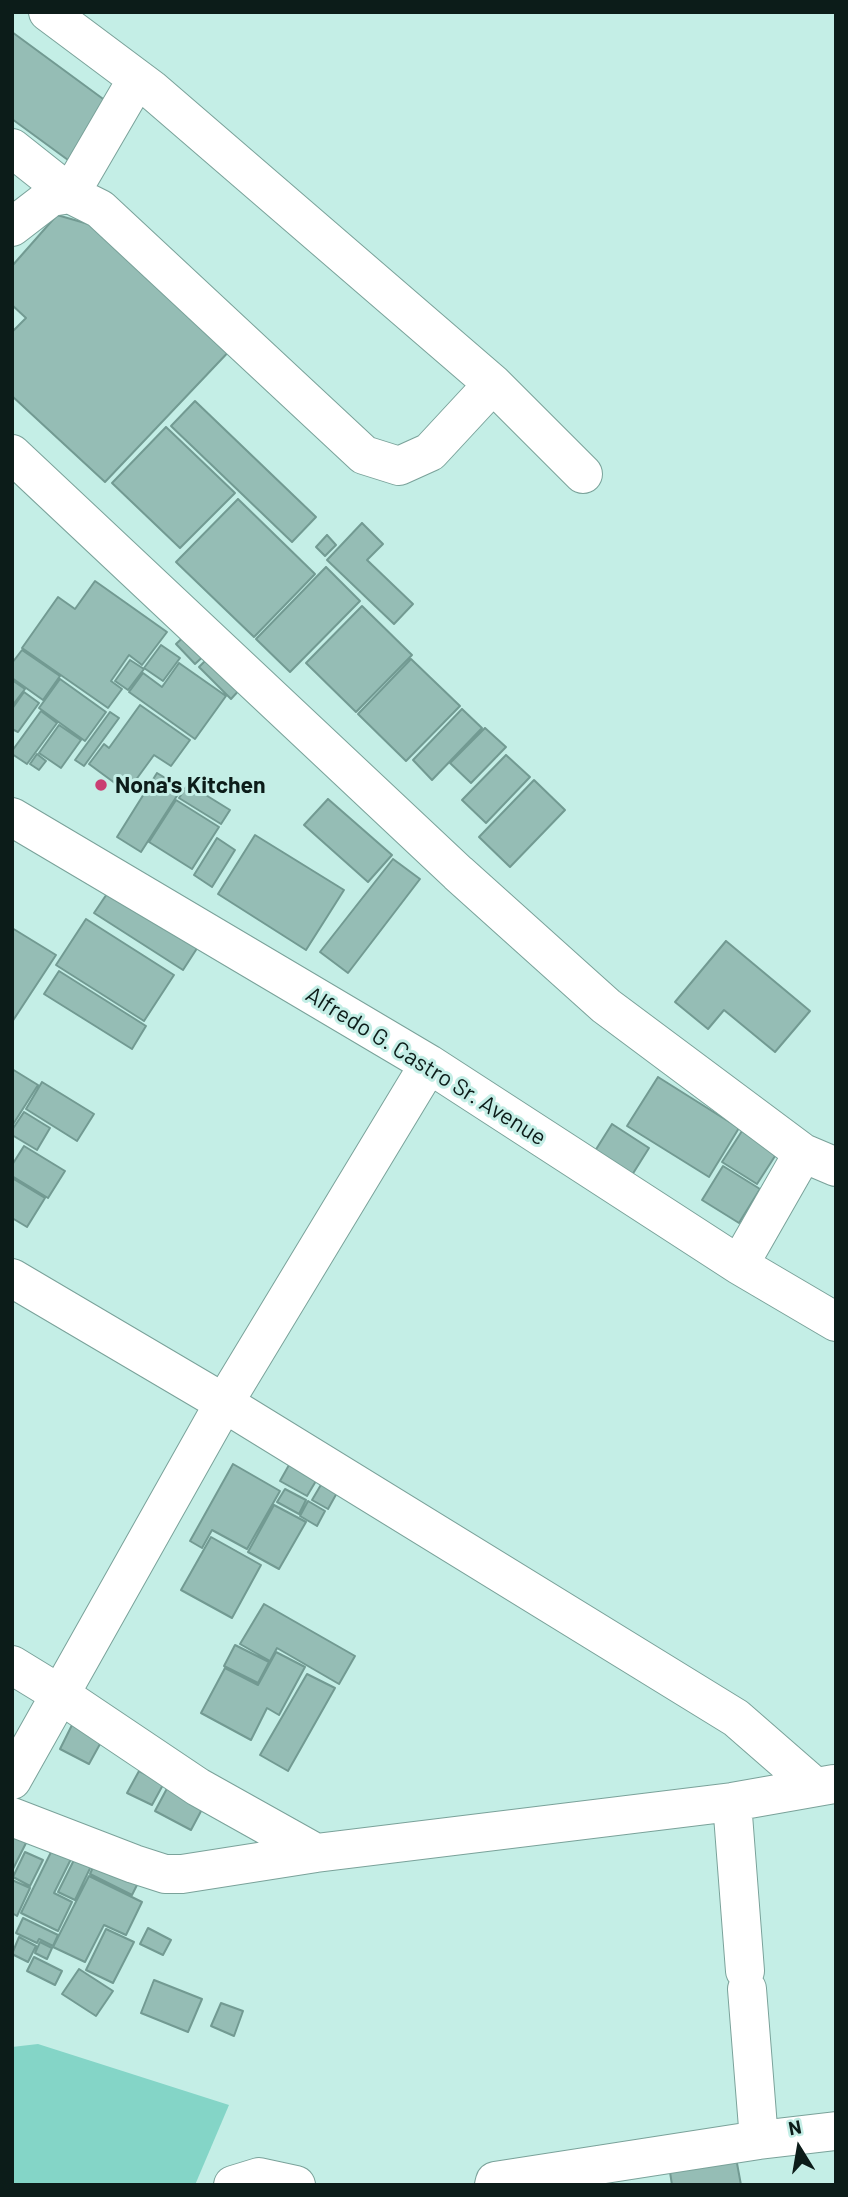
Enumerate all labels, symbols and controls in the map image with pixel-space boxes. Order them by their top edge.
place label: Nona's Kitchen [115,771,266,799]
marker: Nona's Kitchen [93,777,109,793]
street label: Alfredo G. Castro Sr. Avenue [301,981,551,1151]
north arrow [764,2113,834,2183]
text: N [786,2114,803,2139]

